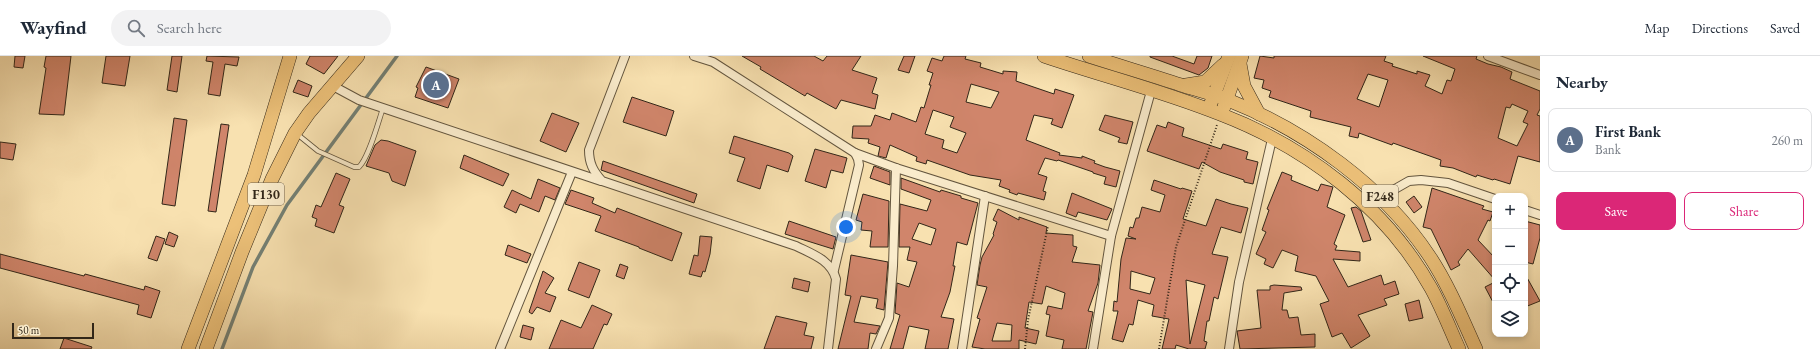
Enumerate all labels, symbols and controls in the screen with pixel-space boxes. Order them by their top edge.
search box [111,10,391,46]
text: Wayfind [20,15,87,40]
icon: search [125,17,147,39]
text: Search here [157,18,222,37]
text: Map [1644,19,1670,37]
text: Directions [1692,19,1748,37]
text: Saved [1770,19,1800,37]
pin: A [423,70,449,100]
text: Nearby [1556,71,1608,93]
text: First Bank [1595,122,1661,141]
text: A [1565,132,1575,149]
text: 260 m [1772,132,1803,149]
text: Bank [1595,141,1621,158]
road number: F130 [248,183,284,205]
road number: F248 [1362,185,1398,207]
button: Save [1556,192,1676,230]
button: Share [1684,192,1804,230]
map controls [1492,193,1528,337]
button: + [1492,193,1528,229]
your location [836,217,856,237]
button: − [1492,229,1528,265]
button: locate [1492,265,1528,301]
button: layers [1492,301,1528,337]
scale bar [12,321,94,340]
text: 50 m [18,323,39,337]

